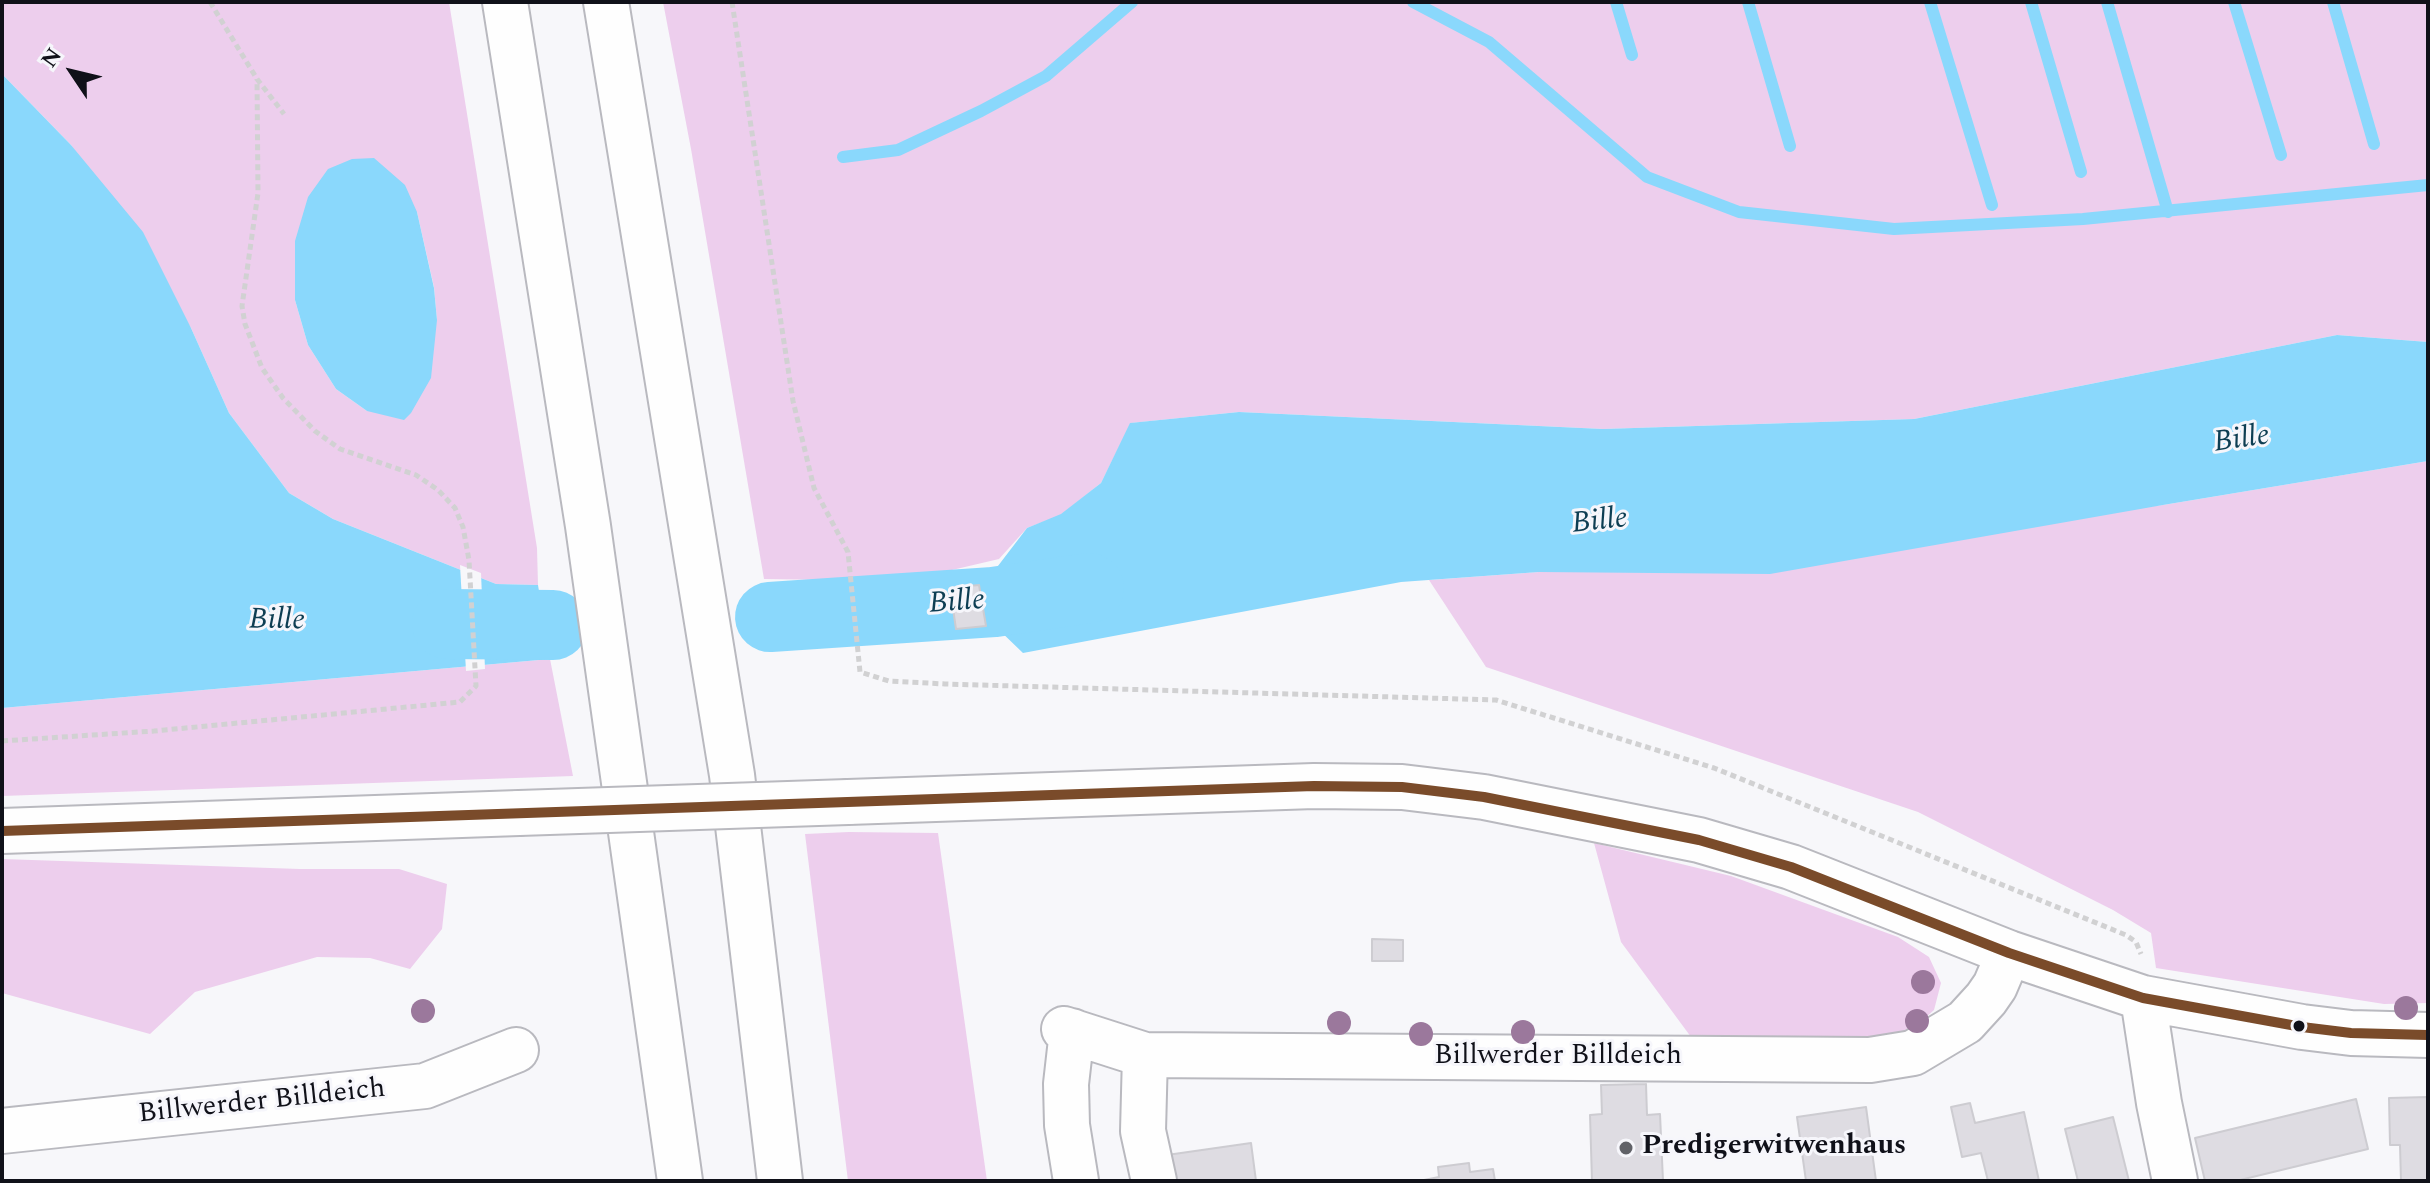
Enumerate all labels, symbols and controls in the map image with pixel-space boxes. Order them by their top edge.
north arrow [32,32,112,112]
text: N [33,41,71,75]
water label: Bille [2212,419,2272,463]
water label: Bille [1570,502,1630,544]
water label: Bille [928,584,986,624]
water label: Bille [249,604,305,640]
unlabelled marker [2291,1018,2307,1034]
street label: Billwerder Billdeich [1434,1041,1682,1075]
street label: Billwerder Billdeich [137,1073,387,1133]
place label: Predigerwitwenhaus [1642,1131,1906,1165]
marker: Predigerwitwenhaus [1617,1139,1635,1157]

